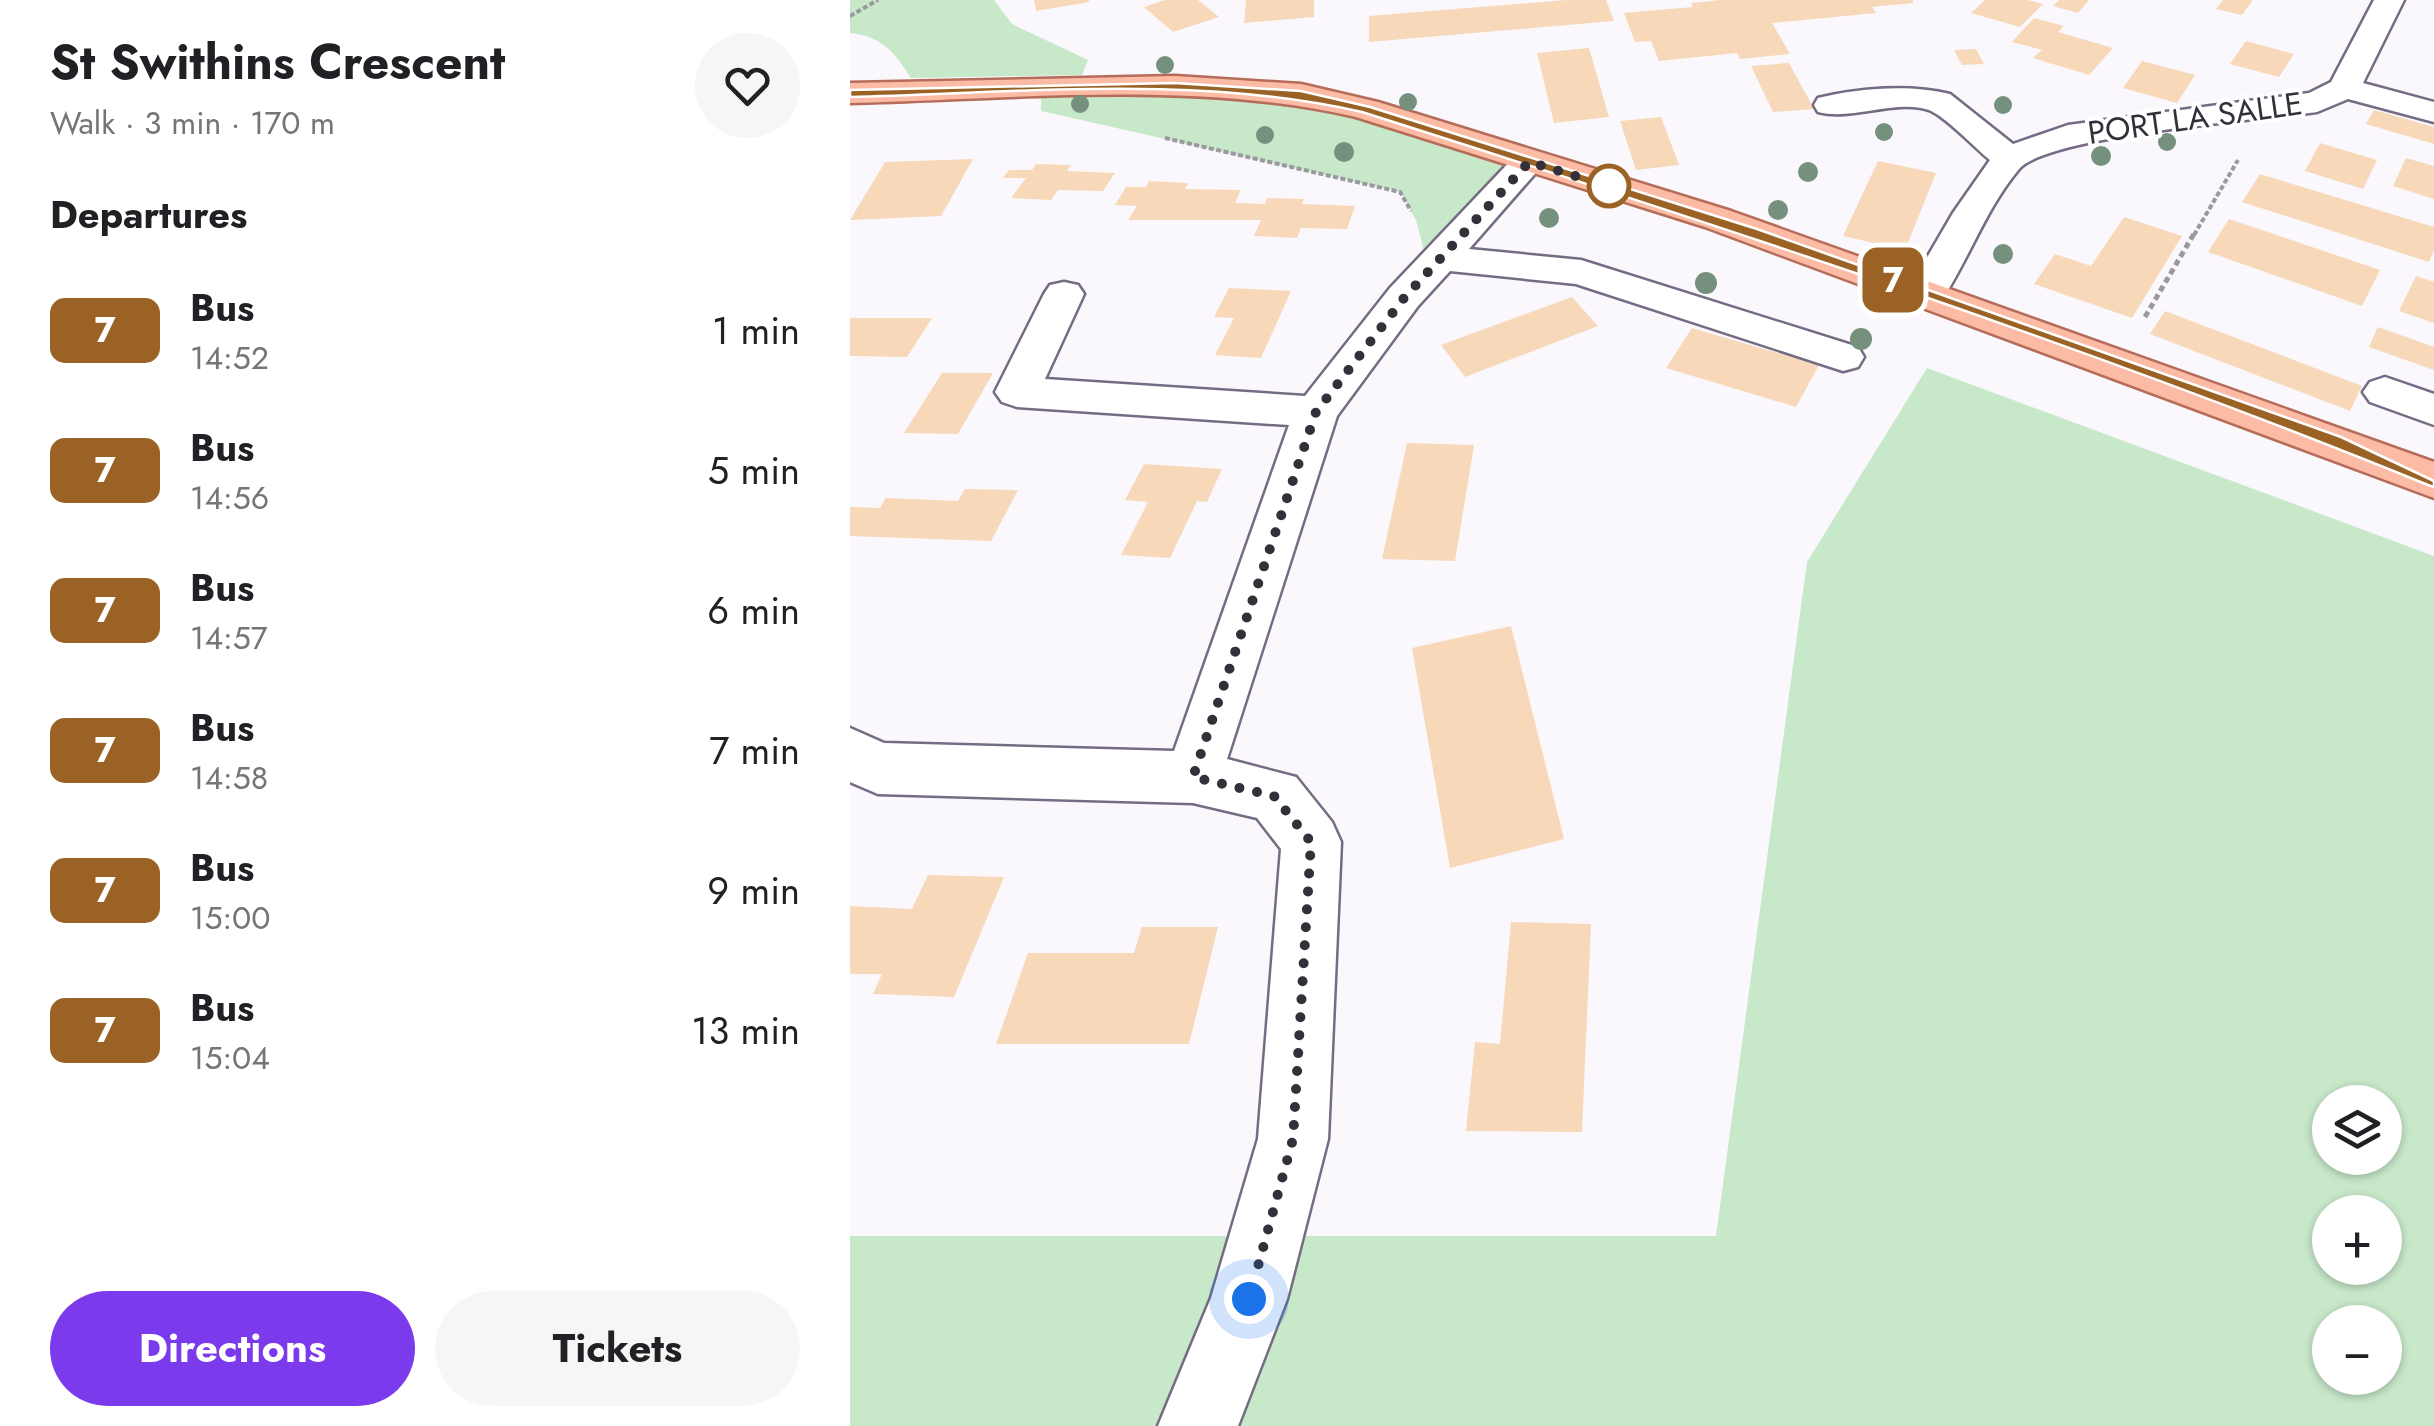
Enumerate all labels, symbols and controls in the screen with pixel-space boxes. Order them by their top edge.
text: St Swithins Crescent [50,28,505,97]
button: heart [695,33,800,138]
street label: PORT LA SALLE [2085,80,2305,156]
text: Walk · 3 min · 170 m [50,100,335,146]
unlabelled marker [1588,165,1630,207]
text: Departures [50,187,247,242]
line badge: 7 [1860,248,1926,312]
text: 7 [1882,255,1904,305]
text: Bus [190,280,254,335]
text: 1 min [712,303,800,358]
text: 7 [94,305,116,355]
text: 14:52 [190,335,269,381]
text: Bus [190,420,254,475]
text: 5 min [708,443,800,498]
text: 7 [94,445,116,495]
text: 14:56 [190,475,269,521]
text: Bus [190,560,254,615]
text: 6 min [707,583,800,638]
text: 7 [94,585,116,635]
text: 14:57 [190,615,268,661]
text: Bus [190,700,254,755]
text: 7 min [709,723,800,778]
text: 7 [94,725,116,775]
text: 14:58 [190,755,268,801]
text: Bus [190,840,254,895]
text: 9 min [707,863,800,918]
text: 7 [94,865,116,915]
text: 15:00 [190,895,270,941]
text: Bus [190,980,254,1035]
text: 13 min [691,1003,800,1058]
text: 7 [94,1005,116,1055]
text: 15:04 [190,1035,270,1081]
map controls [2312,1085,2402,1395]
button: layers [2312,1085,2402,1175]
button: + [2312,1195,2402,1285]
your location [1224,1274,1274,1324]
button: Directions [50,1291,415,1406]
button: Tickets [435,1291,800,1406]
button: − [2312,1305,2402,1395]

